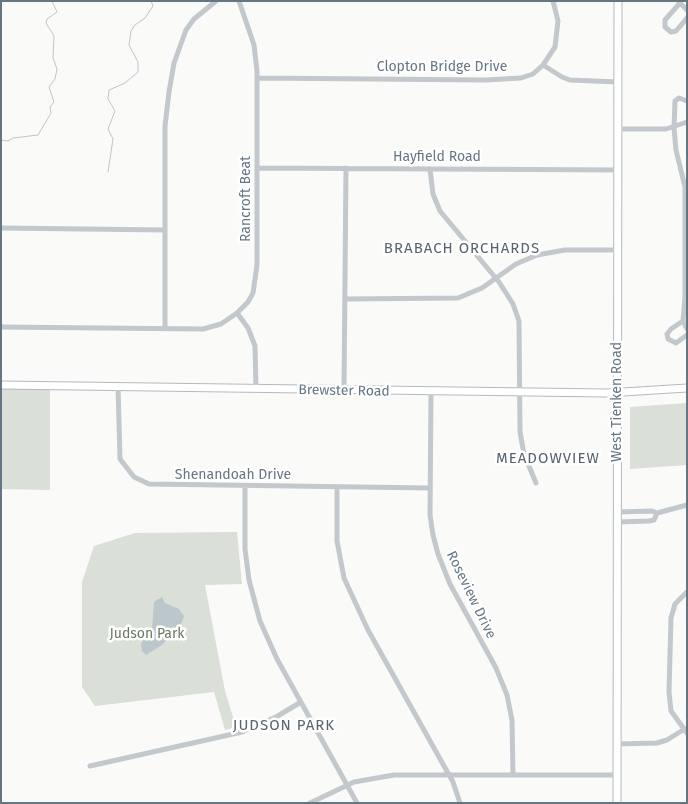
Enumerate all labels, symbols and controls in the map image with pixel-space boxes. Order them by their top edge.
street label: Clopton Bridge Drive [377,59,507,75]
street label: Hayfield Road [393,149,481,165]
street label: Rancroft Beat [238,156,254,242]
district label: BRABACH ORCHARDS [382,240,542,258]
street label: West Tienken Road [609,342,625,462]
street label: Brewster Road [298,382,390,400]
district label: MEADOWVIEW [495,450,601,468]
street label: Shenandoah Drive [175,467,291,483]
street label: Roseview Drive [442,548,500,642]
park label: Judson Park [110,626,184,642]
district label: JUDSON PARK [231,717,337,735]

